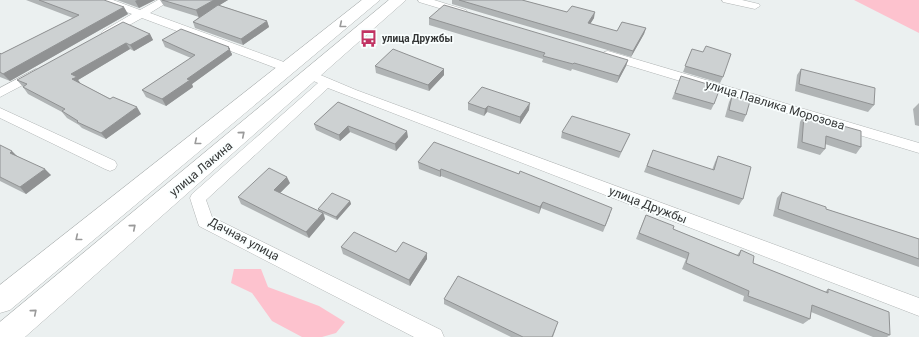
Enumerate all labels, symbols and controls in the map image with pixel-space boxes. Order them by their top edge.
one-way arrow [339,20,346,27]
bus stop icon: улица Дружбы [359,28,379,48]
place label: улица Дружбы [382,33,453,44]
street label: улица Павлика Морозова [704,77,846,133]
one-way arrow [237,131,245,138]
one-way arrow [194,137,201,144]
street label: улица Лакина [167,139,235,199]
street label: улица Дружбы [607,184,689,226]
street label: Дачная улица [206,215,282,263]
one-way arrow [128,225,135,232]
one-way arrow [75,233,83,240]
one-way arrow [29,309,36,316]

